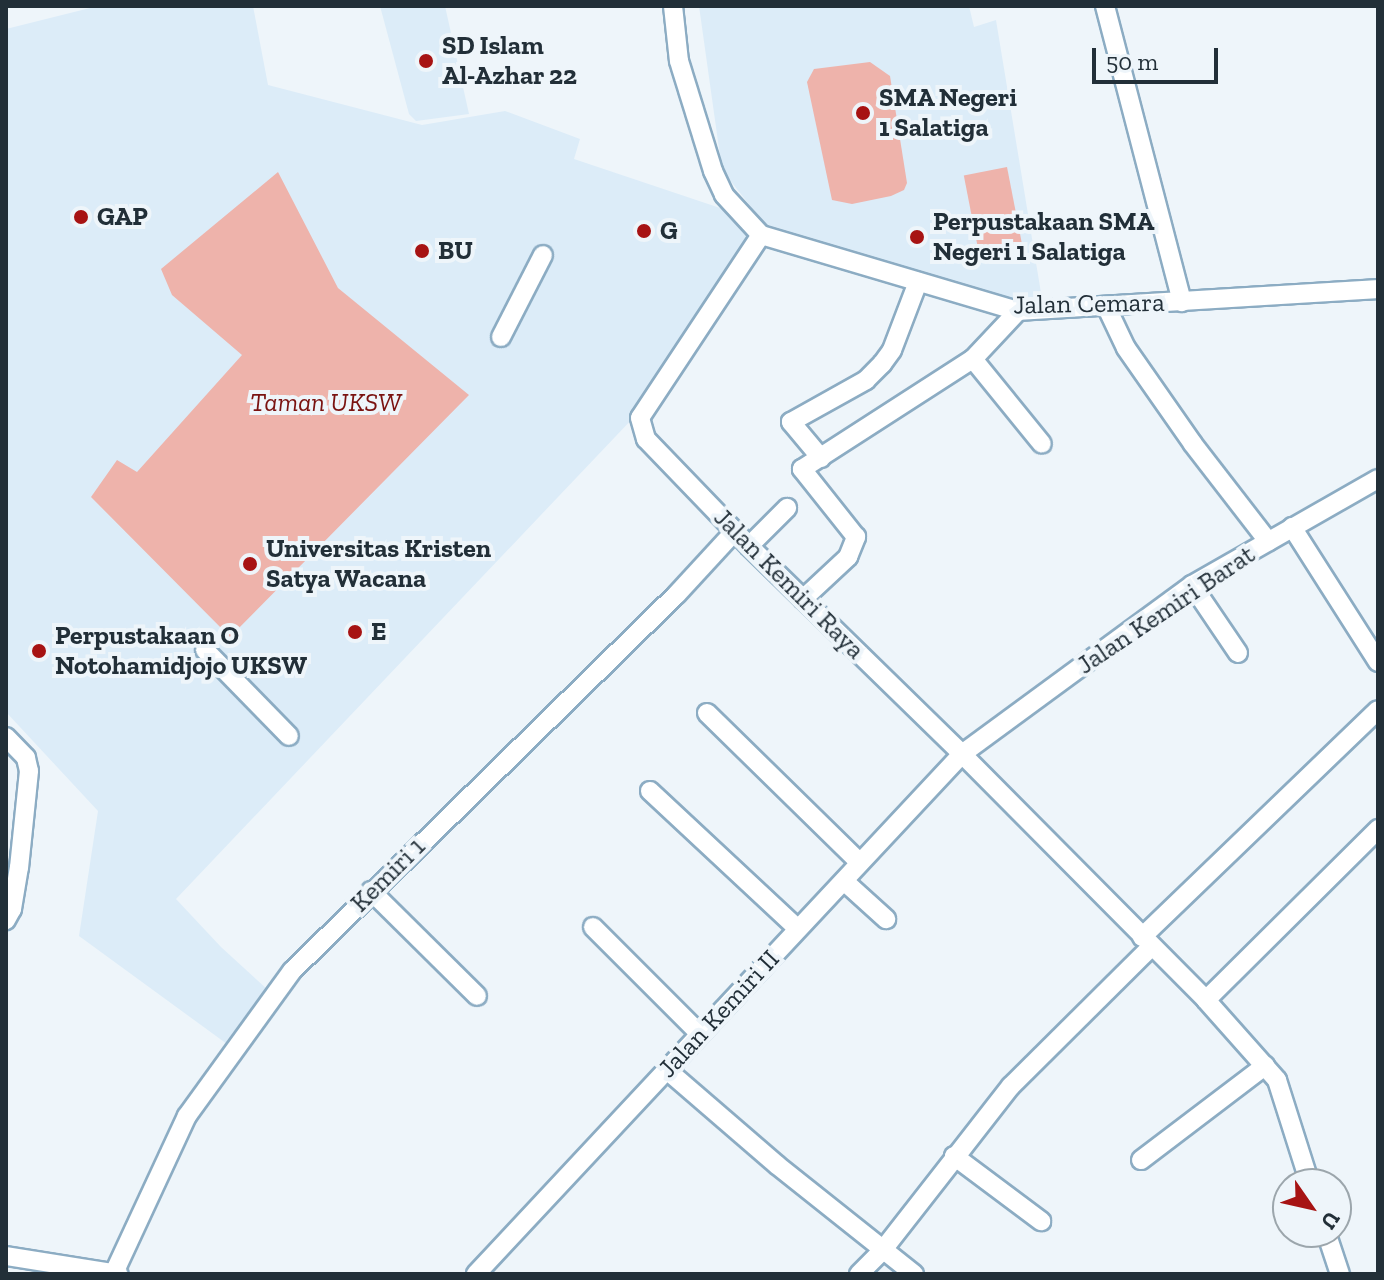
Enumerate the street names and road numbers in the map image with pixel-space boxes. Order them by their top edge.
street label: Jalan Cemara [1013,287,1165,321]
street label: Jalan Kemiri Raya [707,502,871,666]
street label: Jalan Kemiri Barat [1071,539,1261,681]
street label: Kemiri 1 [344,831,432,919]
street label: Jalan Kemiri II [652,944,786,1084]

